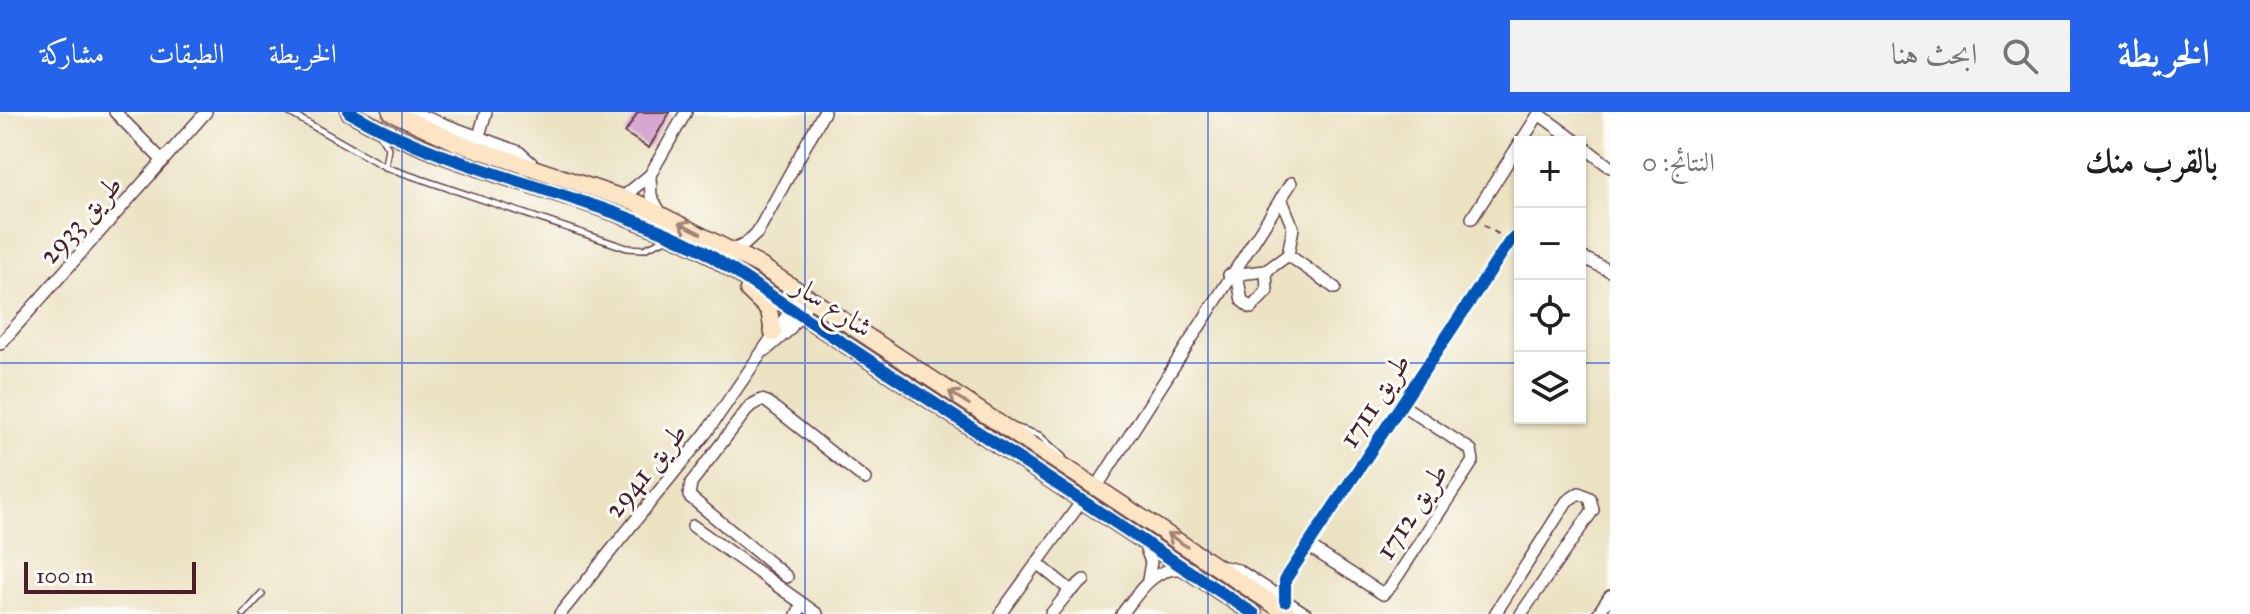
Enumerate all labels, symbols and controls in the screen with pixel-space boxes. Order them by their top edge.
search box [1510,20,2070,92]
text: الخريطة [2118,30,2210,76]
icon: search [1998,34,2042,78]
text: مشاركة [40,36,104,71]
text: الطبقات [148,36,225,71]
text: الخريطة [269,36,337,71]
text: ابحث هنا [1891,36,1978,72]
map controls [1514,136,1586,424]
button: + [1514,136,1586,208]
text: بالقرب منك [2085,140,2218,181]
text: النتائج: 0 [1642,146,1715,178]
street label: طريق 2933 [31,167,130,271]
button: − [1514,208,1586,280]
one-way arrow [679,219,703,235]
street label: شارع سار [780,266,879,350]
button: locate [1514,280,1586,352]
street label: طريق 1711 [1331,347,1418,454]
button: layers [1514,352,1586,424]
one-way arrow [948,389,971,405]
street label: طريق 2941 [596,415,694,525]
street label: طريق 1712 [1367,456,1456,566]
one-way arrow [1166,531,1188,548]
scale bar [24,558,196,594]
text: 100 m [36,562,93,589]

